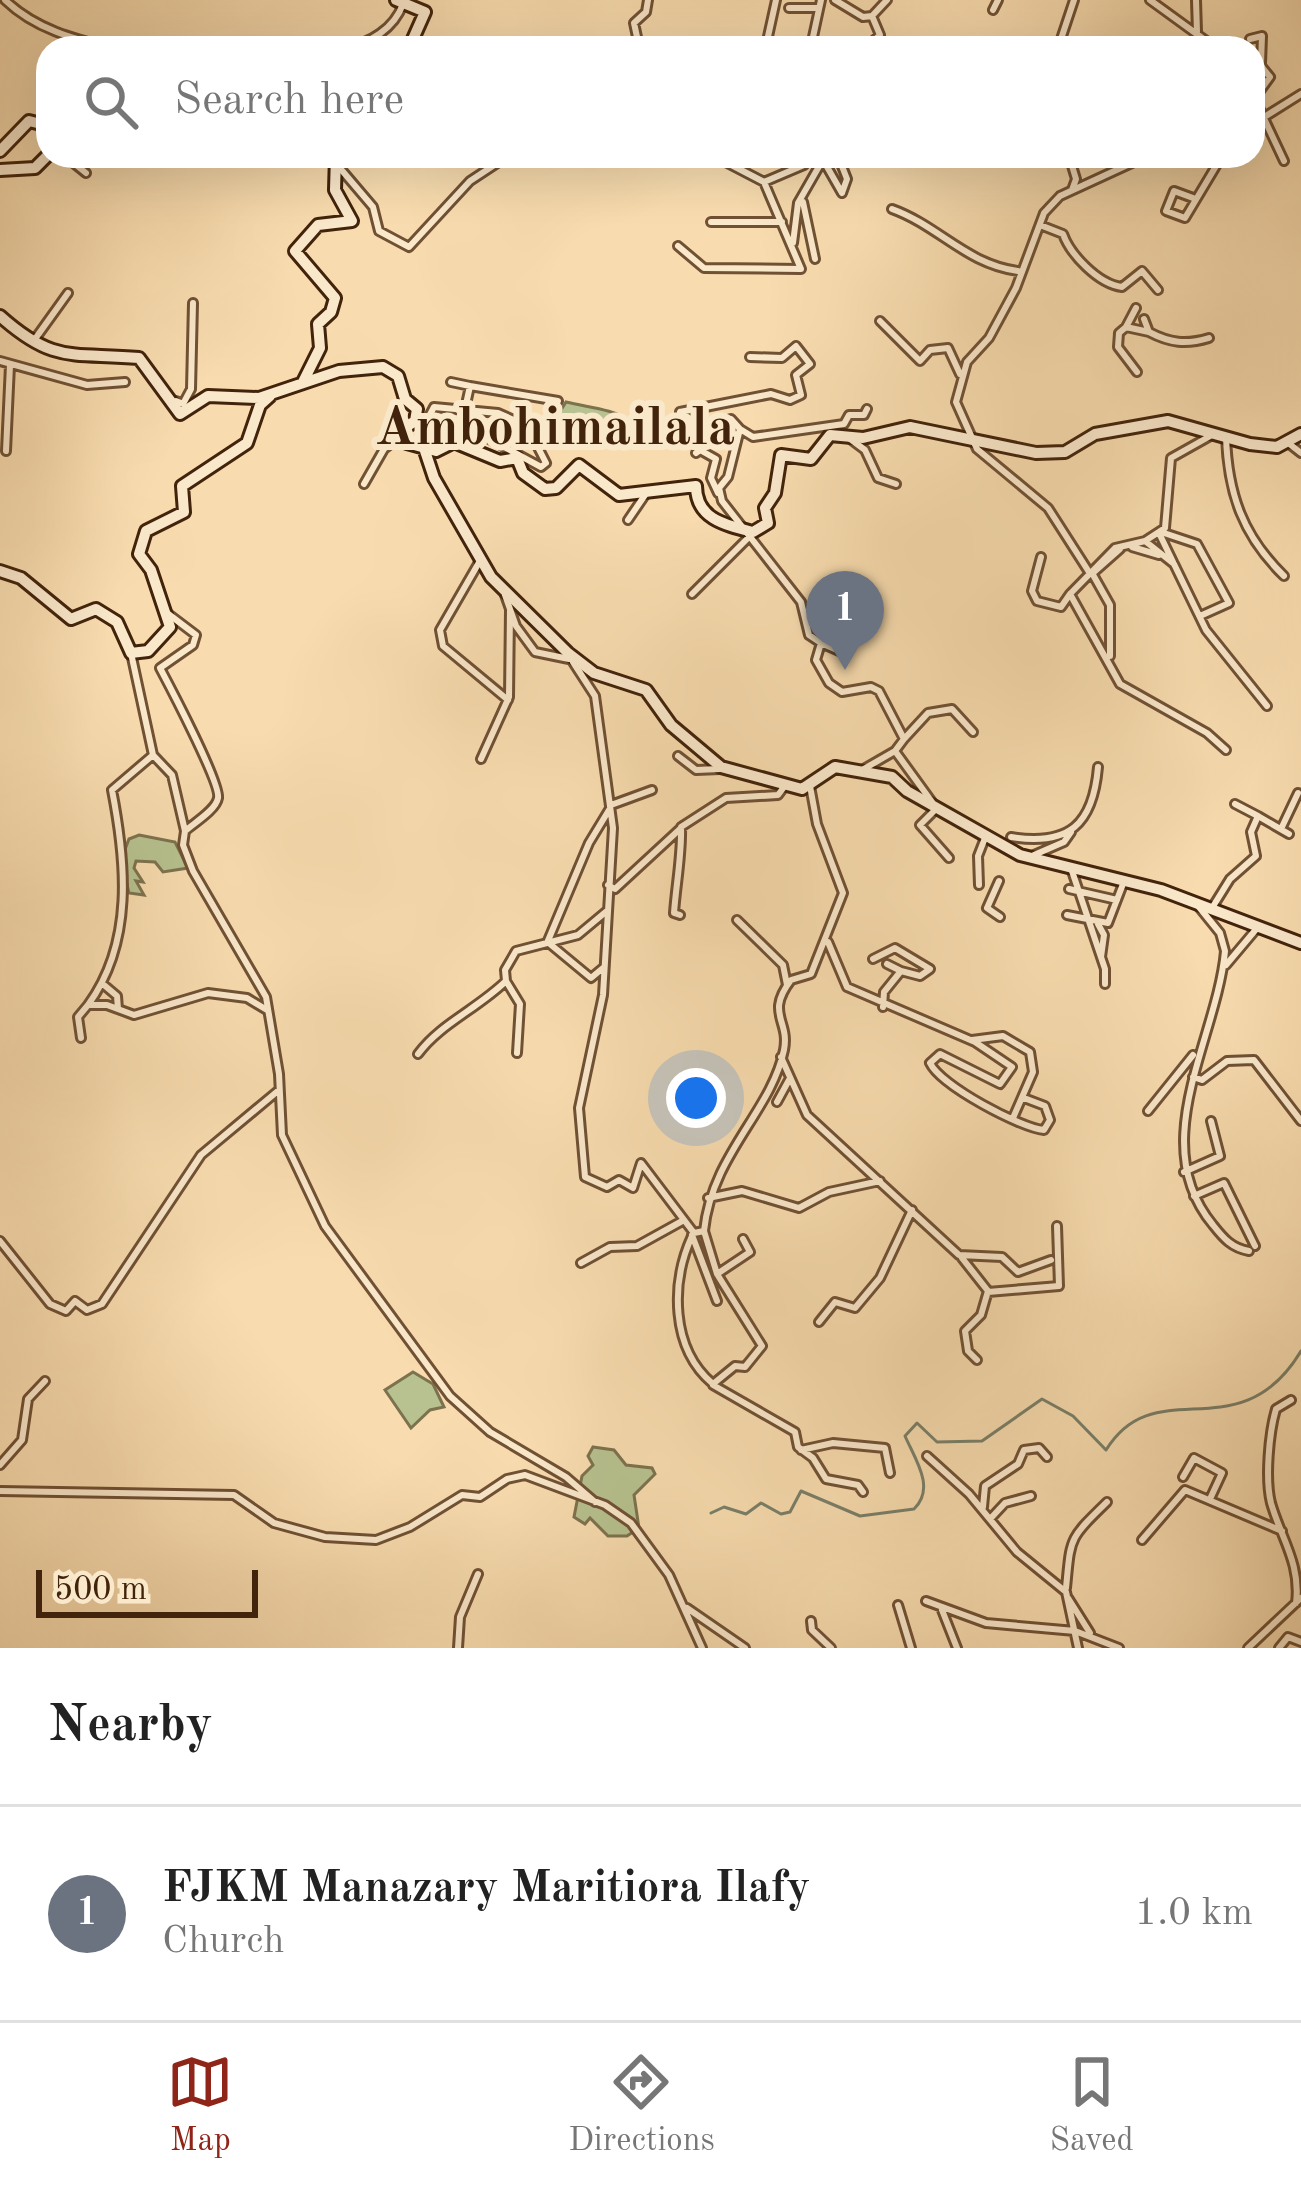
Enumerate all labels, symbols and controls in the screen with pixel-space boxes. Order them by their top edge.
search box [36,36,1265,168]
icon: search [78,69,144,135]
text: Search here [174,79,404,124]
district label: Ambohimailala [375,403,735,457]
pin: 1 [806,571,884,670]
your location [666,1068,726,1128]
scale bar [36,1564,258,1617]
text: 500 m [54,1574,147,1607]
text: Nearby [48,1701,213,1752]
text: FJKM Manazary Maritiora Ilafy [162,1867,810,1912]
text: 1 [76,1894,98,1933]
text: 1.0 km [1135,1894,1253,1933]
text: Church [162,1922,284,1961]
tab: Map [167,2049,233,2162]
tab: Directions [568,2049,715,2162]
tab: Saved [1050,2049,1134,2162]

